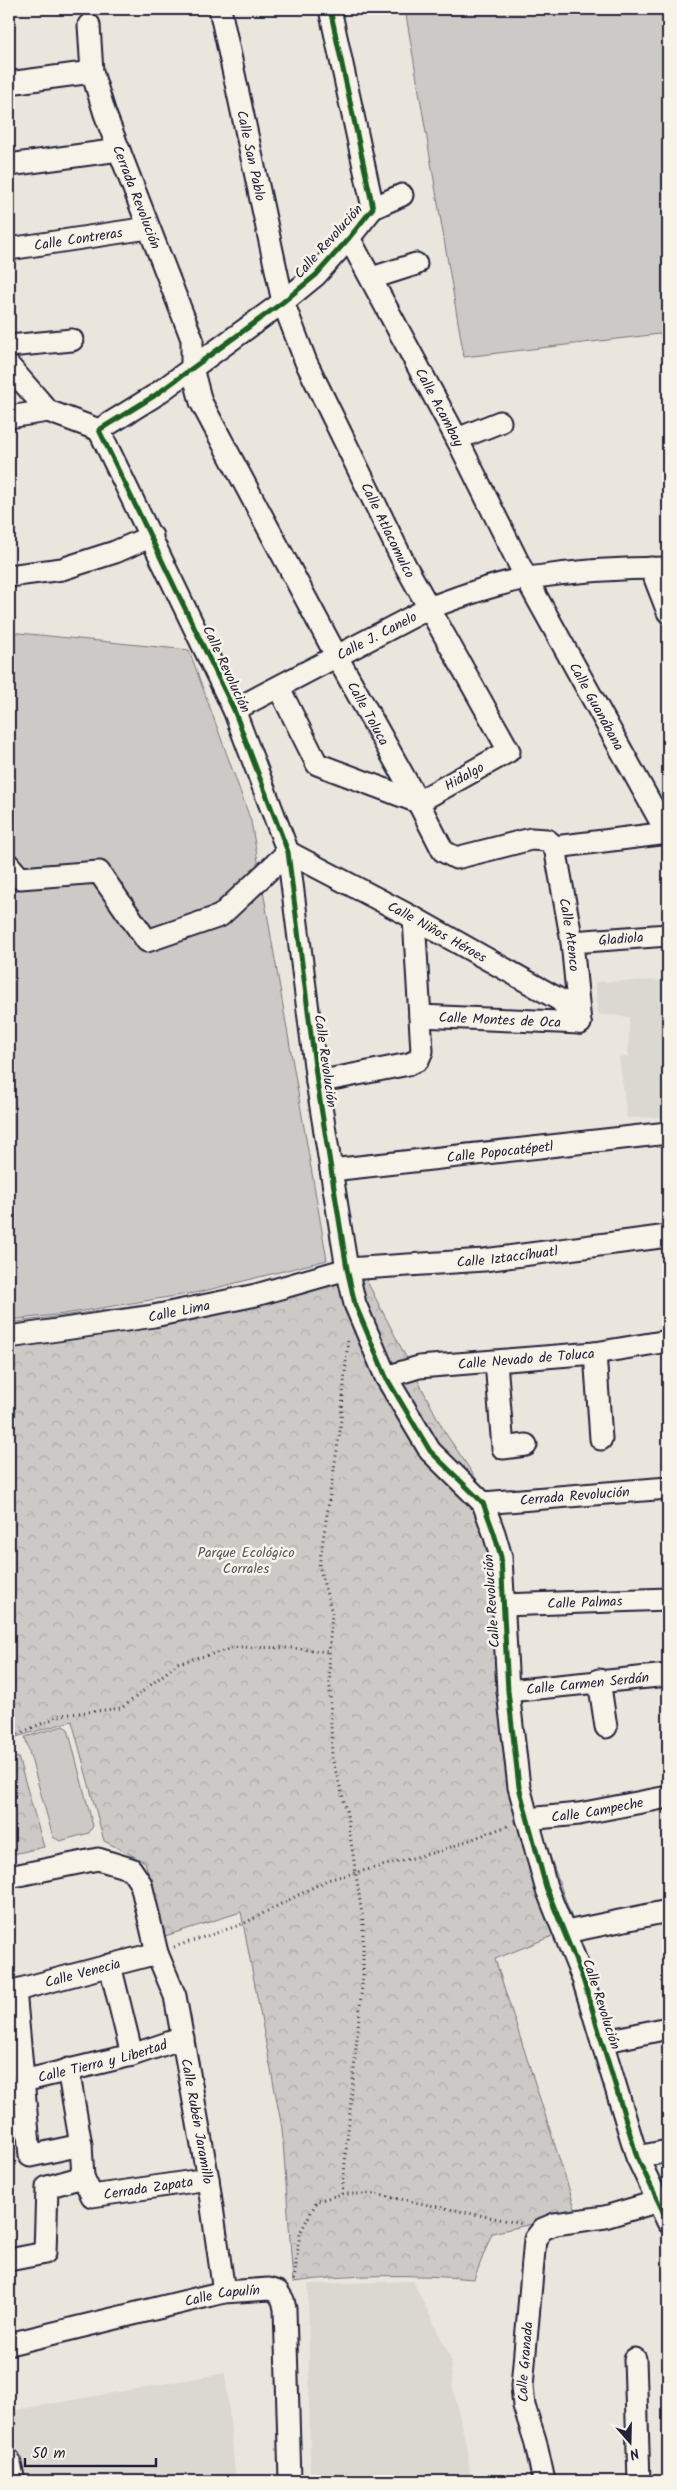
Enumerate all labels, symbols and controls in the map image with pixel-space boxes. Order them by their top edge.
street label: Calle San Pablo [230,108,271,203]
street label: Cerrada Revolución [106,142,166,253]
street label: Calle Revolución [289,199,368,284]
street label: Calle Contreras [32,222,124,257]
street label: Calle Acambay [409,364,469,451]
street label: Calle Atlacomulco [354,479,420,582]
street label: Calle J. Canelo [333,606,421,666]
street label: Calle Revolución [196,622,256,717]
street label: Calle Guanábana [563,659,629,755]
street label: Calle Toluca [341,678,394,750]
street label: Hidalgo [440,757,488,797]
street label: Calle Niños Héroes [383,896,491,969]
street label: Calle Atenco [552,896,585,973]
street label: Gladiola [598,927,644,952]
street label: Calle Montes de Oca [438,1007,561,1034]
street label: Calle Revolución [308,1013,342,1109]
street label: Calle Popocatépetl [446,1136,555,1169]
street label: Calle Iztaccíhuatl [456,1240,560,1274]
street label: Calle Lima [147,1295,212,1329]
street label: Calle Nevado de Toluca [457,1343,595,1376]
street label: Cerrada Revolución [519,1481,631,1512]
park label: Parque Ecológico Corrales [197,1542,295,1580]
street label: Calle Revolución [478,1553,506,1649]
street label: Calle Palmas [547,1591,623,1615]
street label: Calle Carmen Serdán [525,1667,650,1701]
street label: Calle Campeche [550,1792,646,1829]
street label: Calle Venecia [42,1953,123,1994]
street label: Calle Revolución [576,1956,626,2052]
street label: Calle Tierra y Libertad [36,2034,171,2089]
street label: Calle Rubén Jaramillo [174,2057,219,2186]
street label: Cerrada Zapata [102,2171,195,2206]
street label: Calle Capulín [182,2280,261,2313]
street label: Calle Granada [512,2321,540,2403]
north arrow [604,2418,654,2468]
scale bar [25,2435,156,2467]
text: N [626,2441,642,2465]
text: 50 m [32,2442,66,2466]

